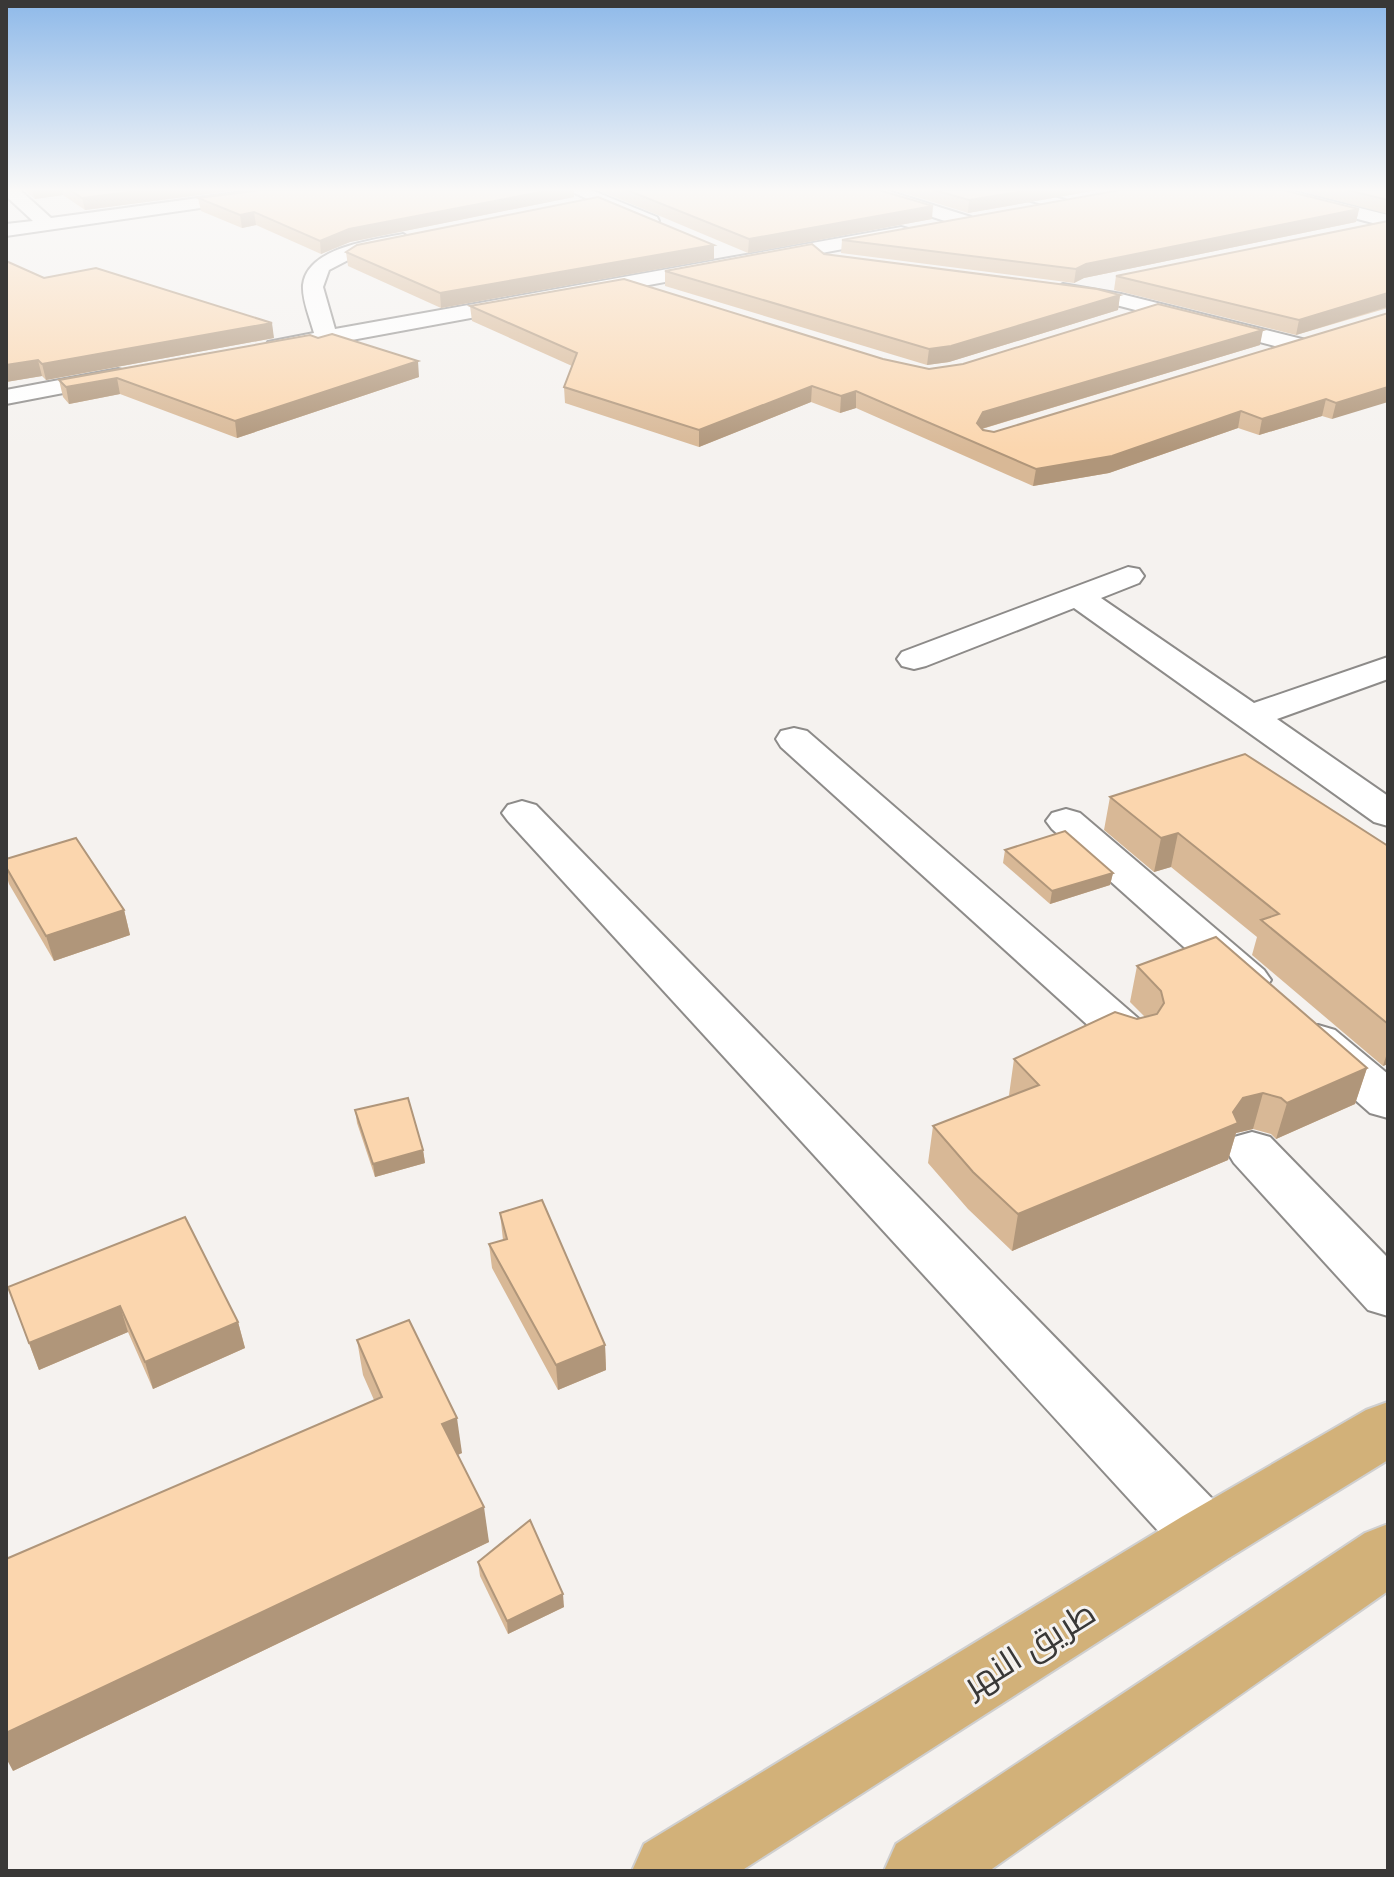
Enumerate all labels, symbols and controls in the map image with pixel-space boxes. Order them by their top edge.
street label: طريق النهر [953,1590,1104,1708]

